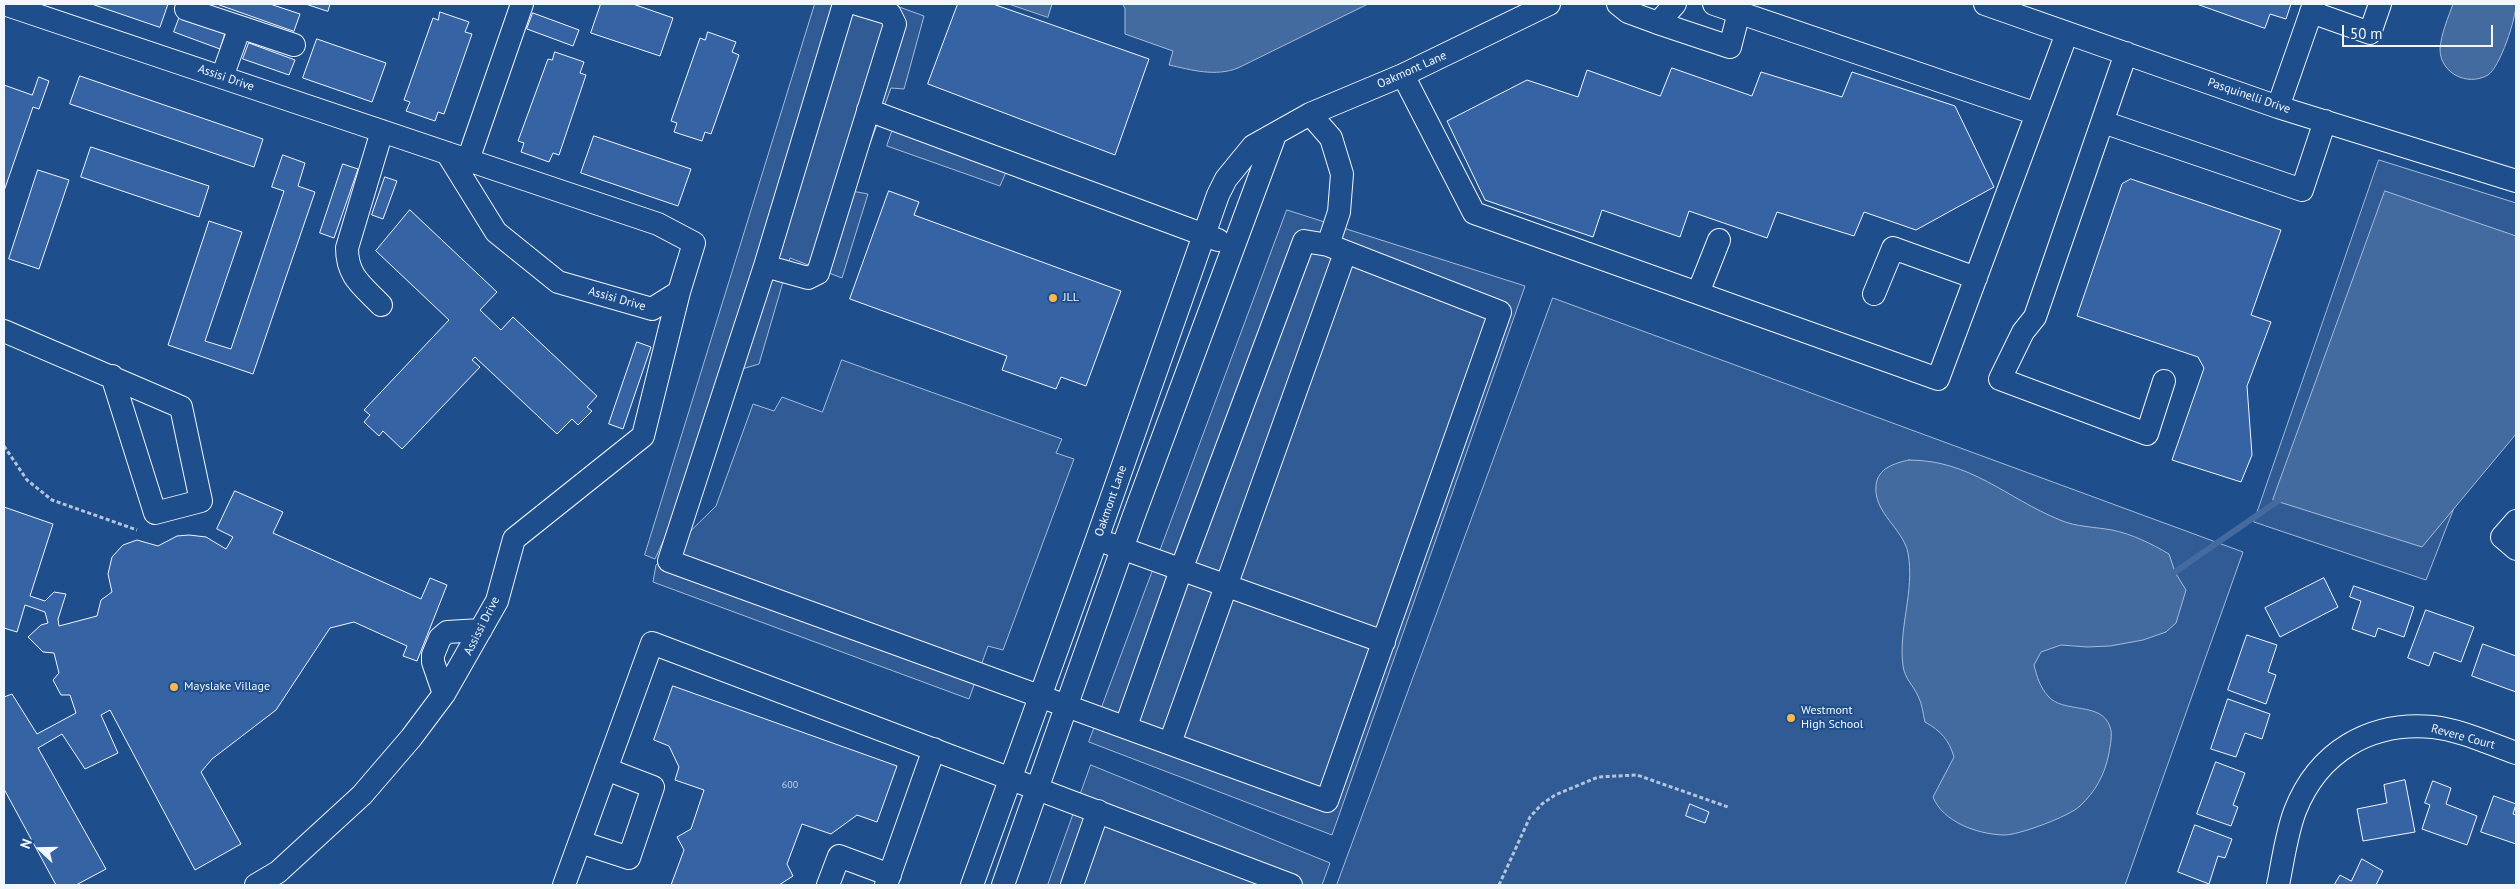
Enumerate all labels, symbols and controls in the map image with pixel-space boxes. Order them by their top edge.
scale bar [2345,15,2496,47]
text: 50 m [2350,24,2383,43]
street label: Oakmont Lane [1375,48,1449,92]
street label: Assisi Drive [196,62,256,94]
street label: Pasquinelli Drive [2206,75,2292,117]
street label: Assisi Drive [587,284,647,314]
place label: JLL [1063,291,1079,305]
marker: JLL [1047,292,1059,304]
street label: Oakmont Lane [1092,463,1130,539]
street label: Assissi Drive [461,594,503,658]
place label: Mayslake Village [184,680,270,694]
marker: Mayslake Village [168,681,180,693]
place label: Westmont High School [1801,704,1863,732]
marker: Westmont High School [1785,712,1797,724]
street label: Revere Court [2430,722,2496,752]
house number: 600 [782,779,798,791]
north arrow [15,824,65,874]
text: N [16,836,36,851]

